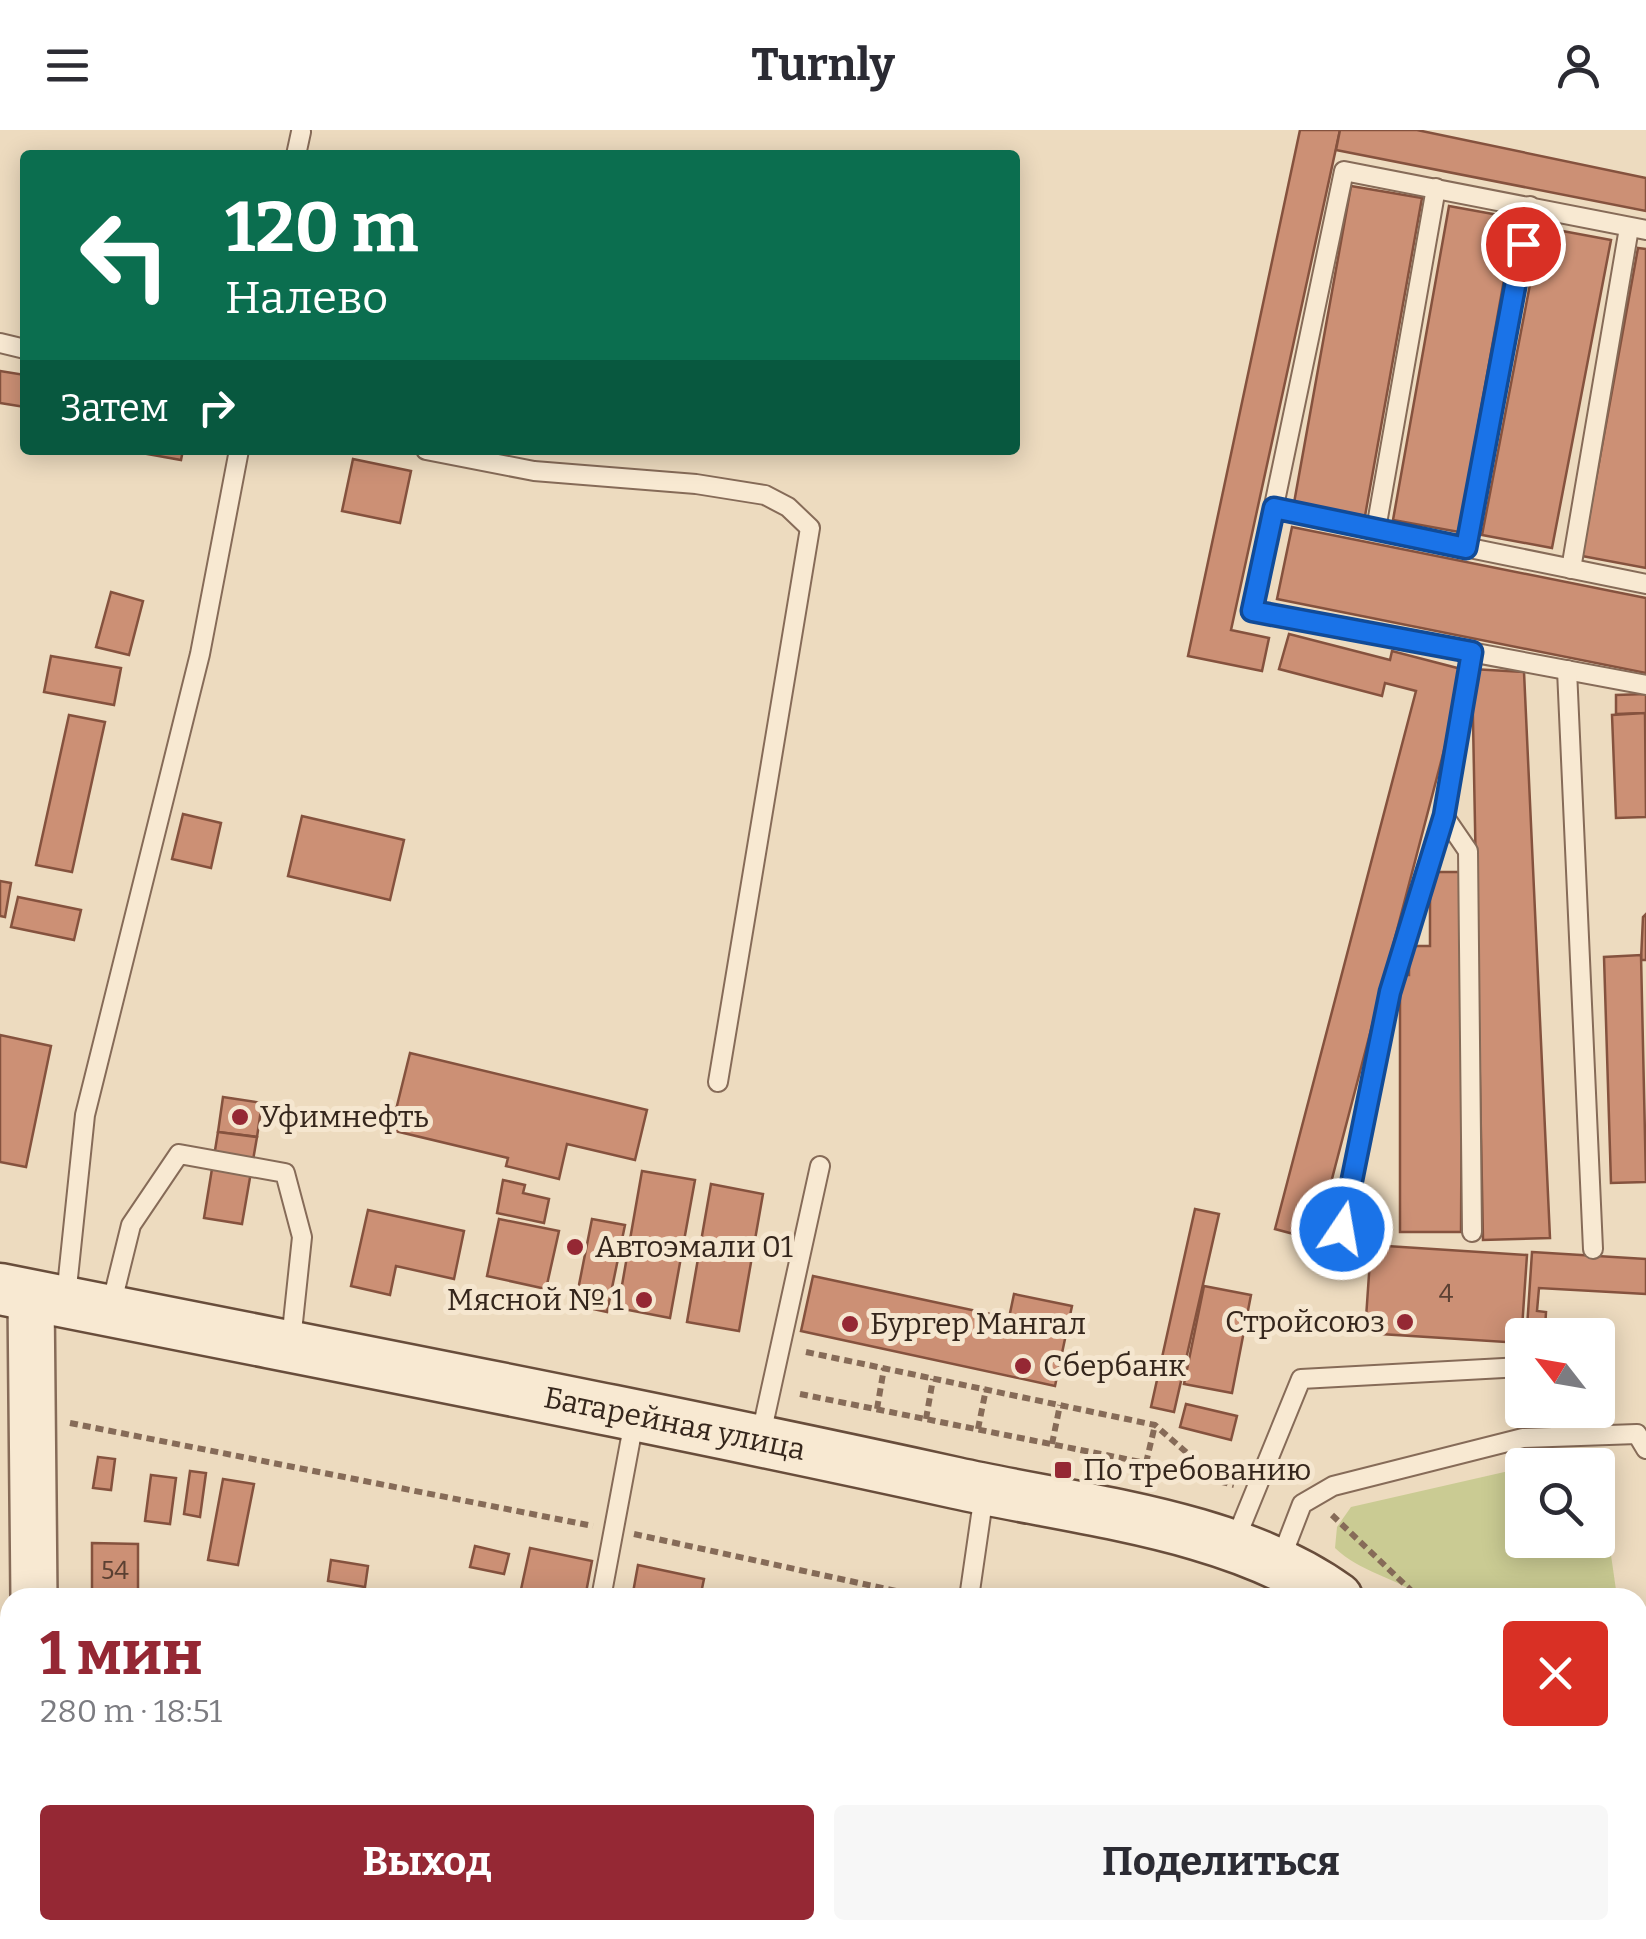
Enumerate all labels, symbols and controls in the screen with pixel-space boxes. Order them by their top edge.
icon: menu [40,38,95,93]
text: Turnly [751,38,895,92]
icon: person [1551,38,1606,93]
text: 120 m [225,186,418,270]
icon: left [60,190,190,320]
pin [1481,202,1566,287]
icon: arrive [1496,217,1551,272]
text: Налево [225,271,388,325]
icon: right [189,380,244,435]
text: Затем [60,385,169,431]
place label: Уфимнефть [260,1099,429,1135]
marker: Уфимнефть [229,1106,251,1128]
position arrow [1290,1177,1394,1281]
place label: Автоэмали 01 [595,1229,793,1265]
marker: Автоэмали 01 [564,1236,586,1258]
house number: 4 [1439,1279,1454,1309]
place label: Мясной № 1 [447,1282,624,1318]
marker: Мясной № 1 [633,1289,655,1311]
place label: Стройсоюз [1225,1304,1385,1340]
place label: Бургер Мангал [870,1306,1086,1342]
marker: Стройсоюз [1394,1311,1416,1333]
marker: Бургер Мангал [839,1313,861,1335]
north arrow [1505,1318,1615,1428]
map controls [1505,1318,1615,1558]
place label: Сбербанк [1043,1348,1186,1384]
marker: Сбербанк [1012,1355,1034,1377]
street label: Батарейная улица [541,1379,809,1468]
button: search [1505,1448,1615,1558]
place label: По требованию [1083,1452,1311,1488]
marker: По требованию [1052,1459,1074,1481]
house number: 54 [101,1556,129,1586]
text: 1 мин [40,1618,202,1690]
button: close [1503,1621,1608,1726]
text: 280 m · 18:51 [40,1692,222,1730]
button: Выход [40,1805,814,1920]
button: Поделиться [834,1805,1608,1920]

